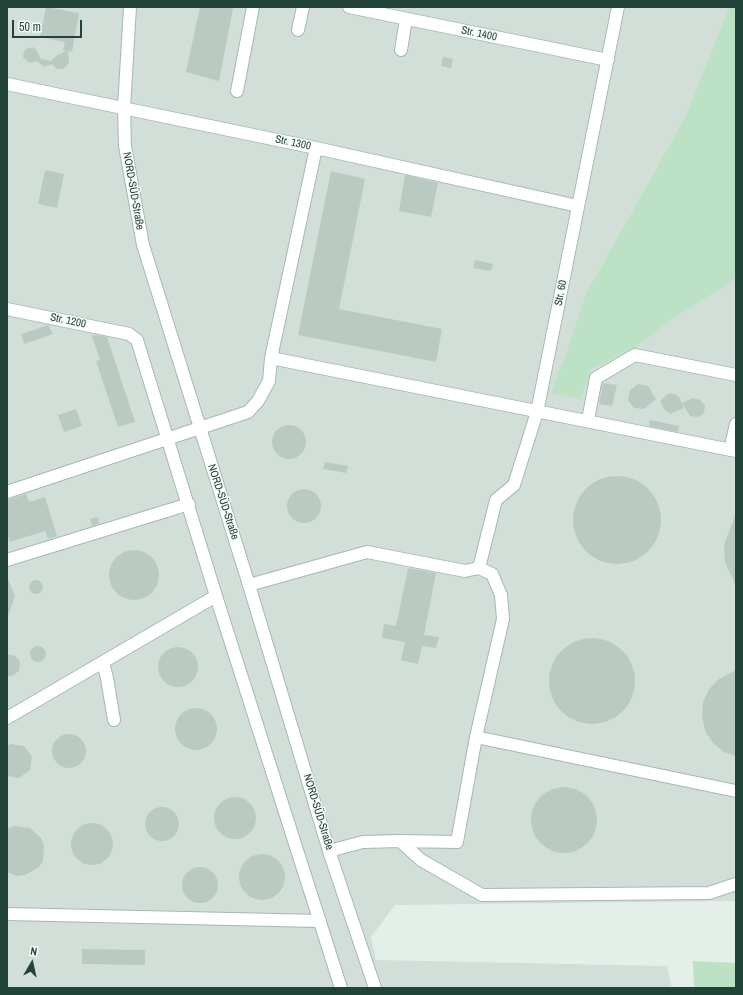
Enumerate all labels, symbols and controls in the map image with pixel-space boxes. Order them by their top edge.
scale bar [14,12,84,38]
text: 50 m [19,19,41,35]
street label: Str. 1400 [460,24,498,44]
street label: Str. 1300 [274,133,312,153]
street label: NORD-SÜD-Straße [120,151,146,231]
street label: Str. 60 [552,279,570,307]
street label: Str. 1200 [49,311,87,331]
street label: NORD-SÜD-Straße [205,463,241,541]
street label: NORD-SÜD-Straße [300,772,336,852]
north arrow [12,943,52,983]
text: N [30,944,38,959]

